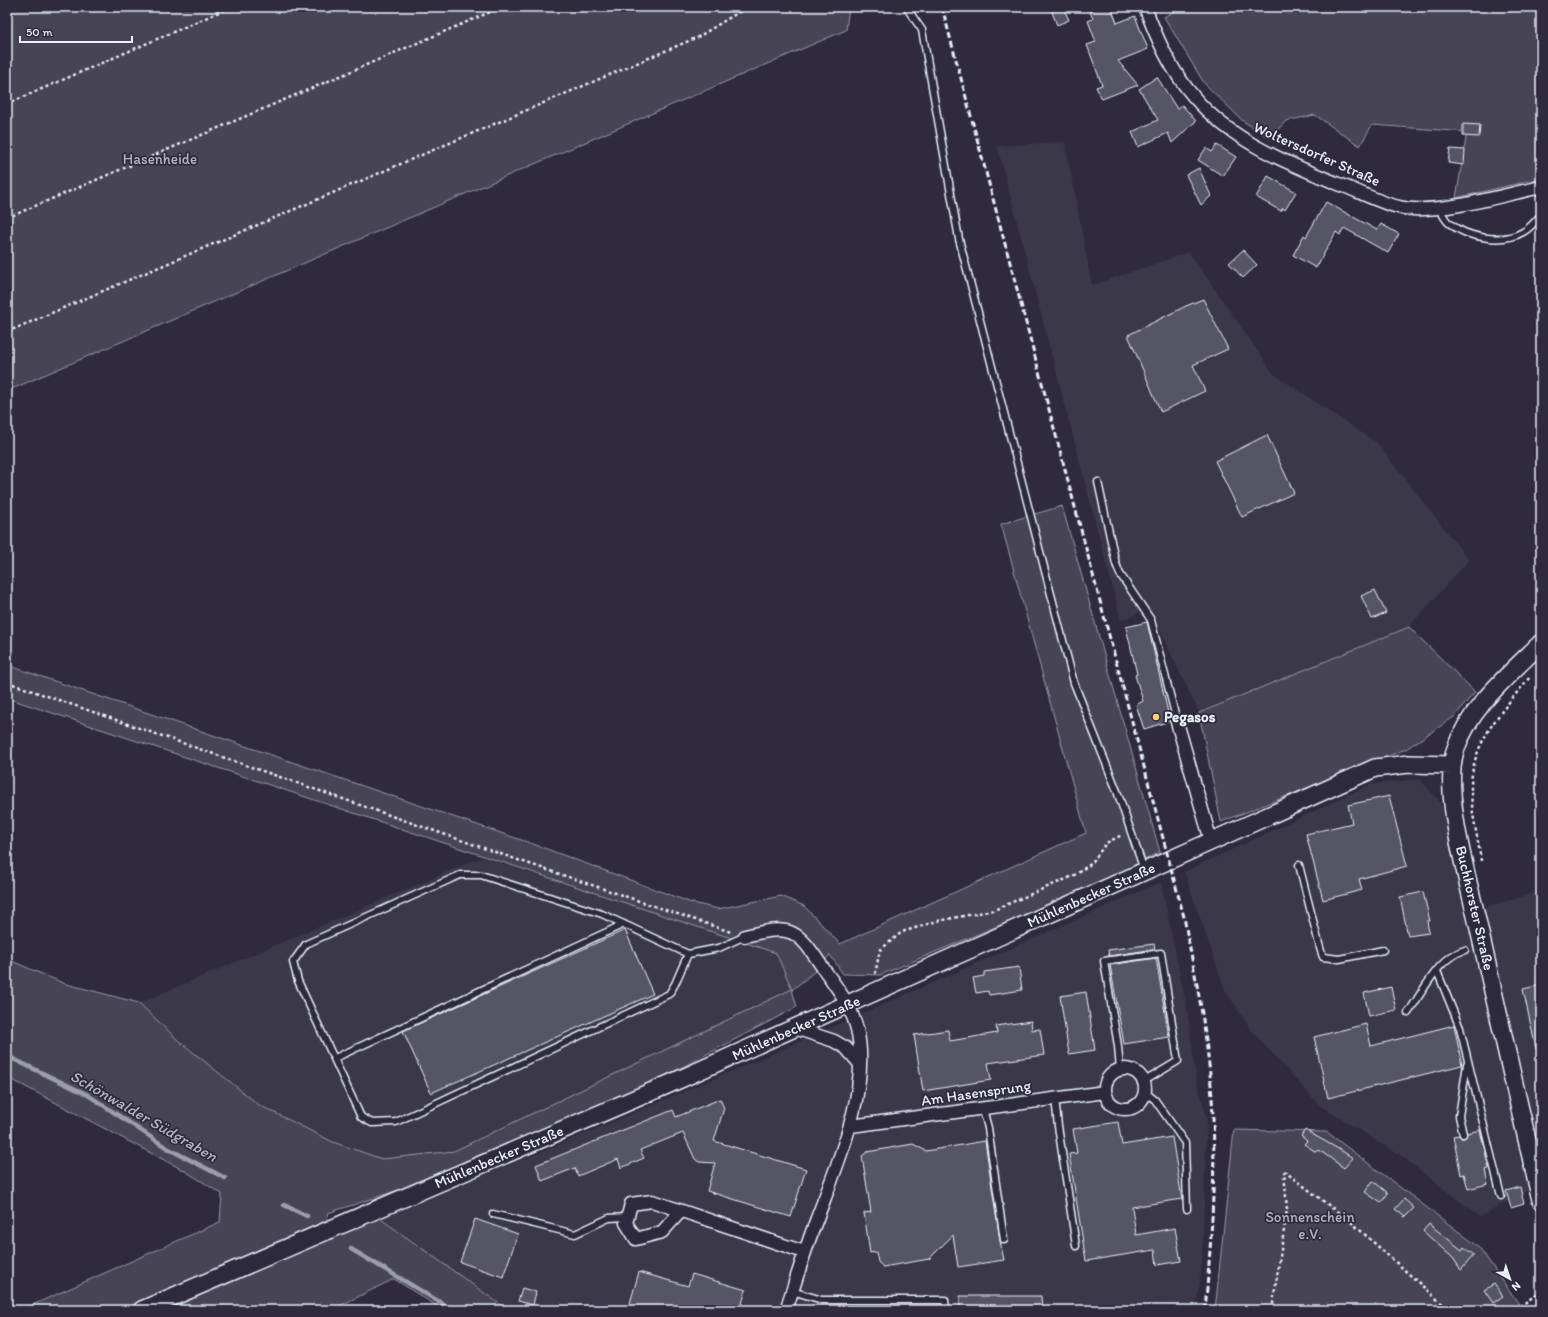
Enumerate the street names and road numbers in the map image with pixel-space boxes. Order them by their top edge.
street label: Woltersdorfer Straße [1251,118,1383,190]
street label: Buchhorster Straße [1452,844,1498,972]
street label: Mühlenbecker Straße [1024,859,1158,931]
street label: Mühlenbecker Straße [729,992,863,1064]
street label: Am Hasensprung [920,1076,1032,1110]
street label: Mühlenbecker Straße [432,1122,566,1192]

